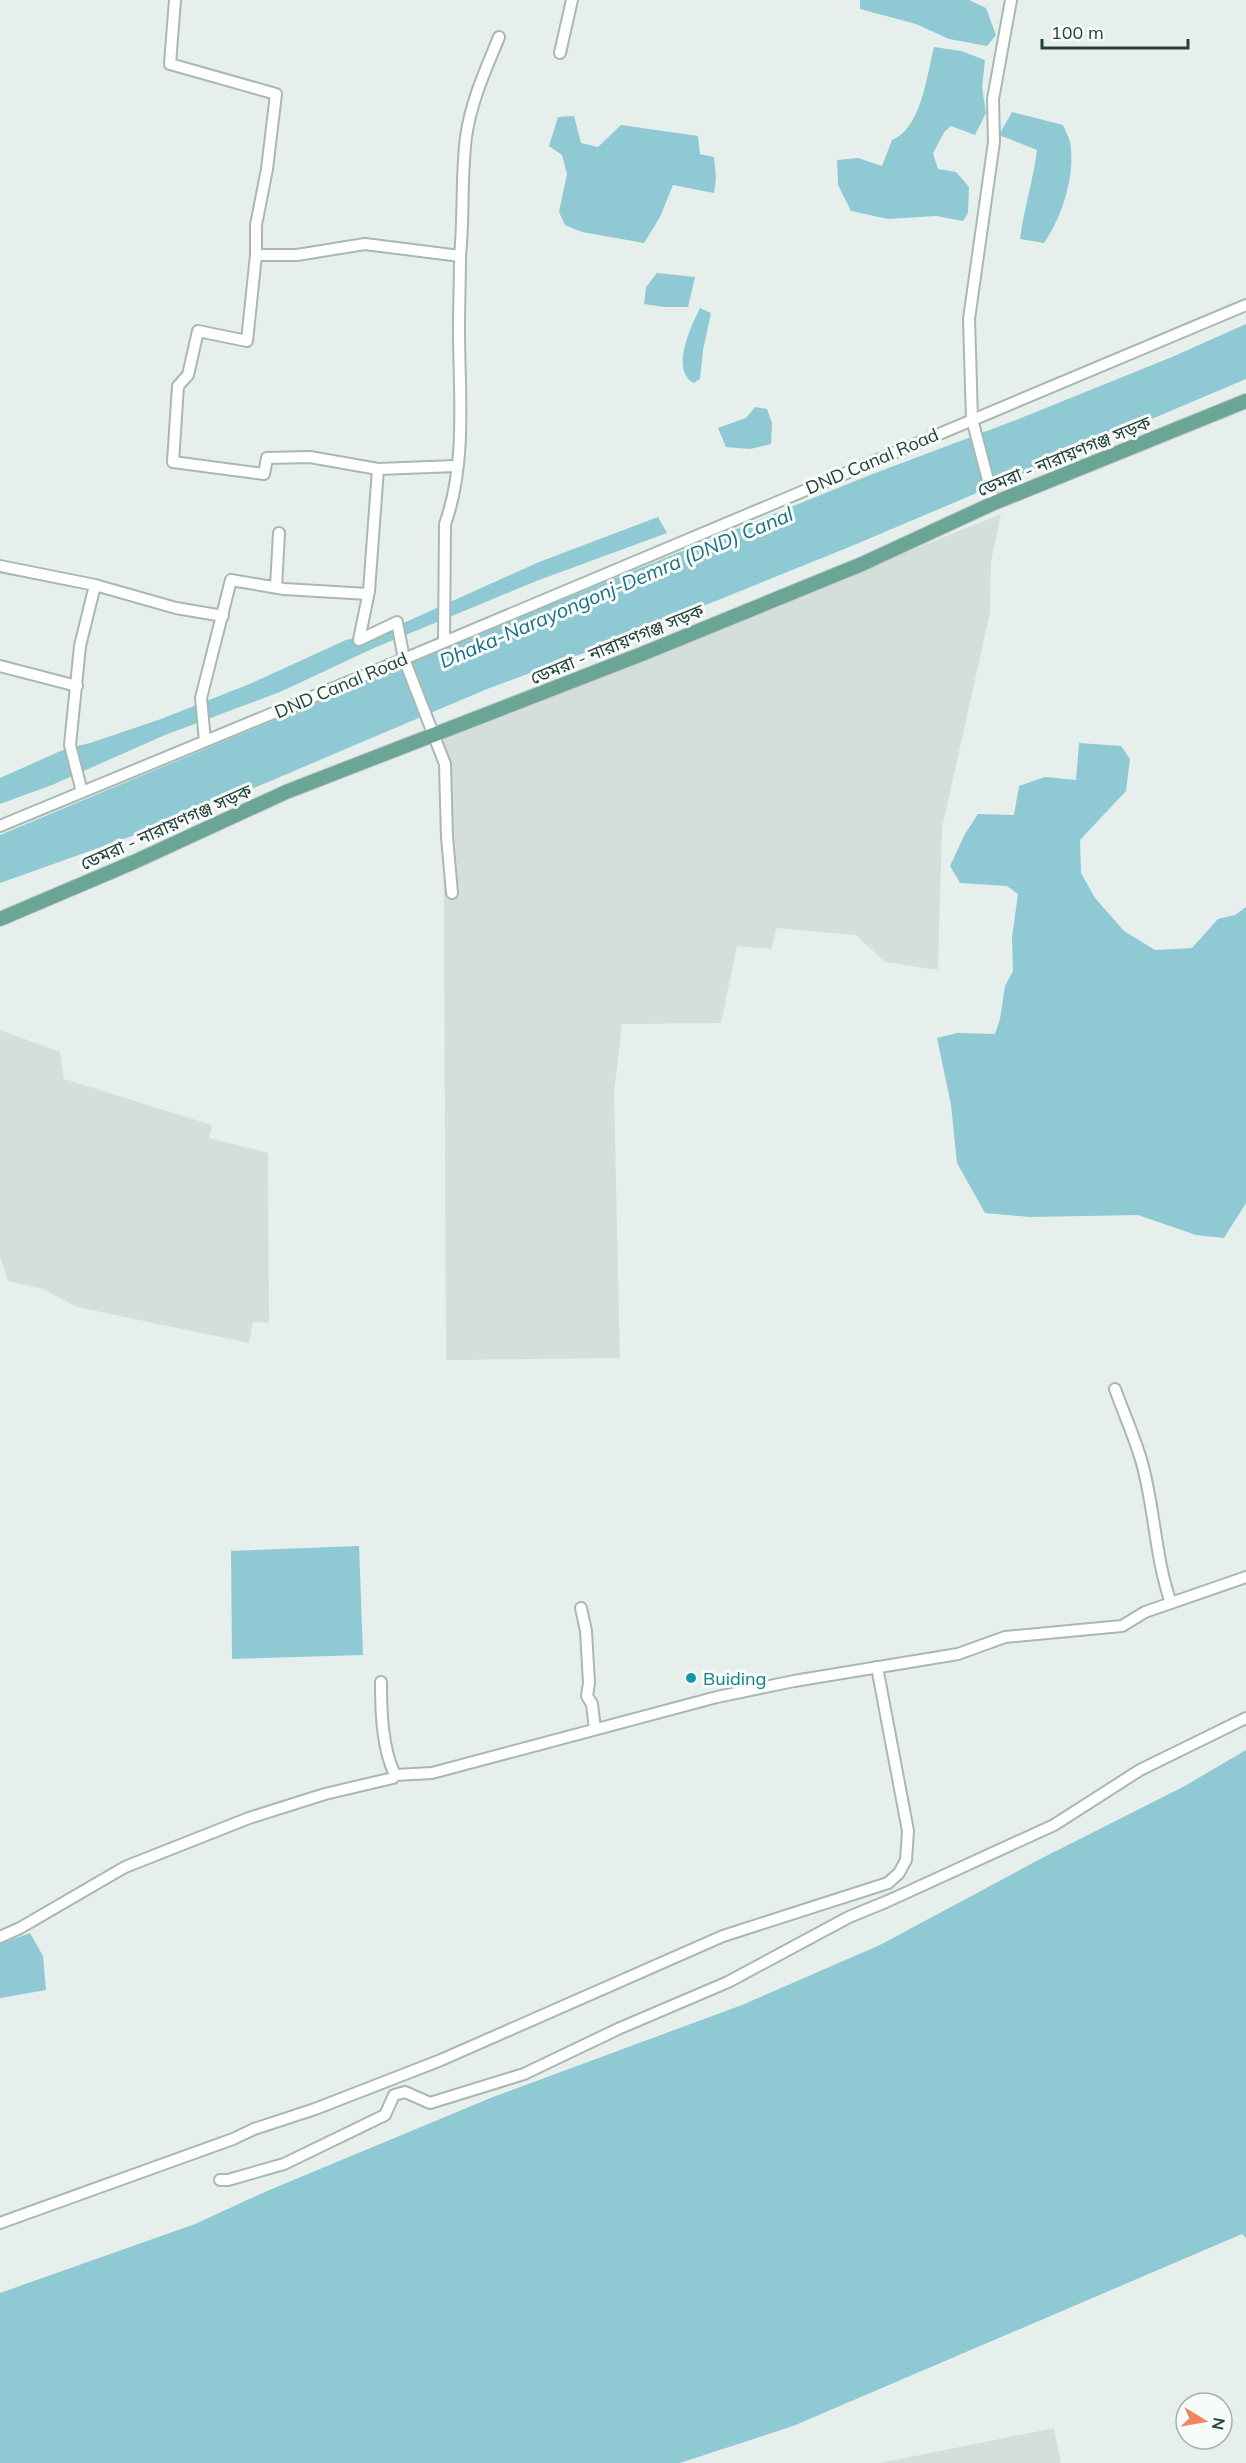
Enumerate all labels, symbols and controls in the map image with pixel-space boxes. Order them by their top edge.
scale bar [1042,12,1188,50]
text: 100 m [1051,21,1104,44]
street label: ডেমরা - নারায়ণগঞ্জ সড়ক [974,410,1155,501]
street label: DND Canal Road [802,423,942,499]
water label: Dhaka-Narayongonj-Demra (DND) Canal [435,501,797,673]
street label: ডেমরা - নারায়ণগঞ্জ সড়ক [527,598,708,689]
street label: DND Canal Road [271,647,411,723]
street label: ডেমরা - নারায়ণগঞ্জ সড়ক [77,779,256,875]
place label: Buiding [703,1667,766,1690]
marker: Buiding [684,1671,698,1685]
north arrow [1174,2391,1234,2451]
text: N [1208,2416,1230,2432]

